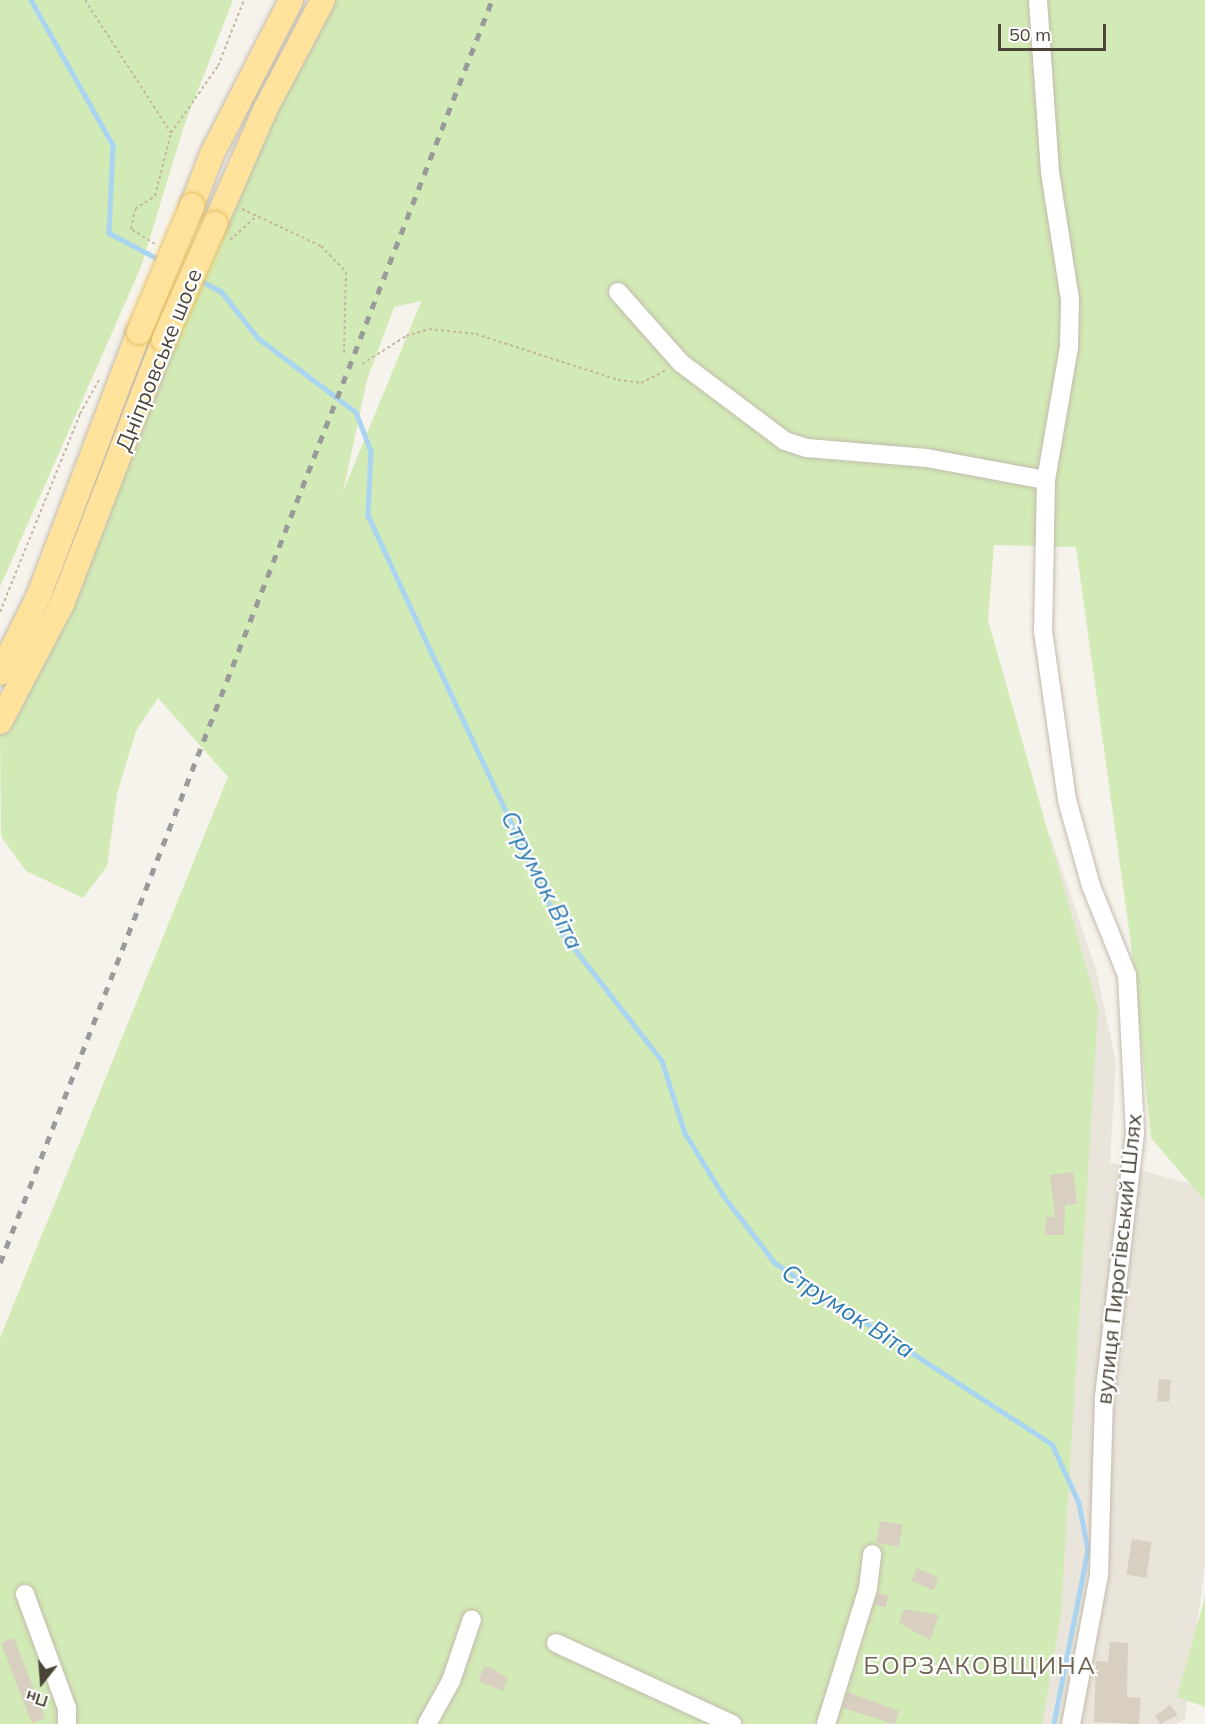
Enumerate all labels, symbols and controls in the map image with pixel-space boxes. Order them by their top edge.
scale bar [1001,12,1109,50]
text: 50 m [1009,23,1051,46]
street label: Дніпровське шосе [110,265,208,455]
water label: Струмок Віта [495,806,589,954]
street label: вулиця Пирогівський Шлях [1091,1112,1147,1406]
water label: Струмок Віта [776,1258,920,1364]
north arrow [12,1652,72,1712]
district label: БОРЗАКОВЩИНА [864,1652,1096,1680]
text: Пн [23,1686,50,1712]

